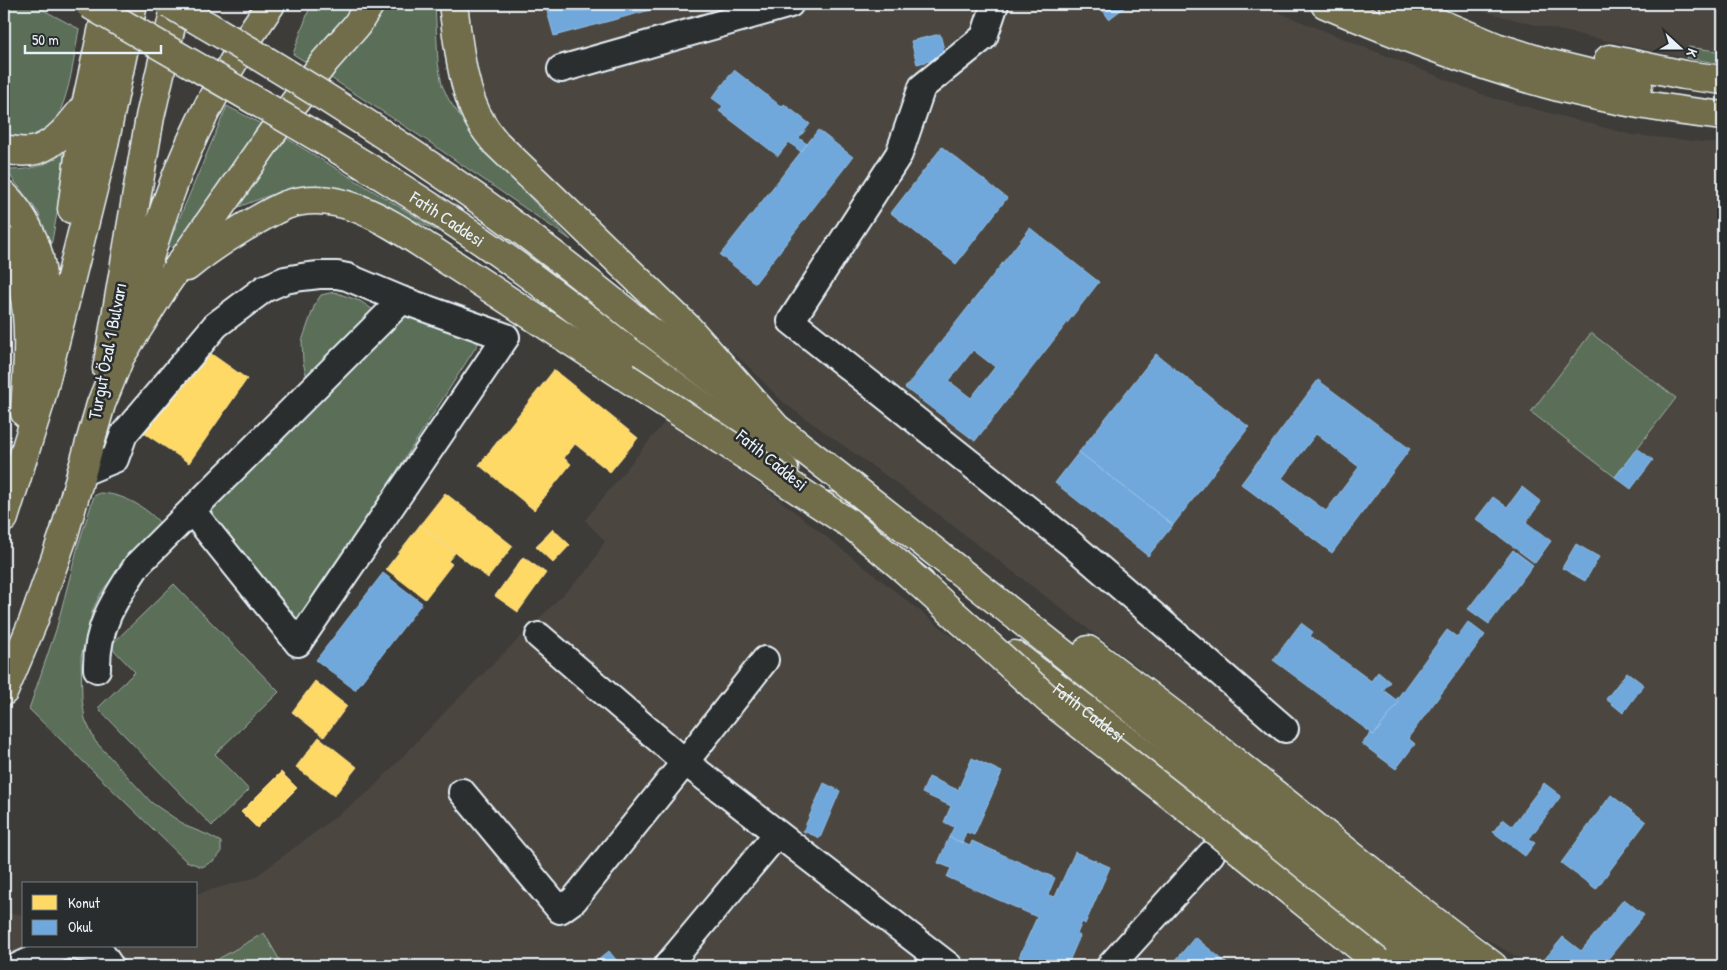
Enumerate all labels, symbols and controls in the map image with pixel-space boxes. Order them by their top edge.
scale bar [25,22,161,54]
north arrow [1654,22,1704,72]
text: 50 m [32,29,59,50]
text: K [1682,46,1703,60]
street label: Fatih Caddesi [405,184,490,252]
street label: Turgut Özal 1 Bulvarı [81,280,133,422]
street label: Fatih Caddesi [730,423,813,496]
street label: Fatih Caddesi [1048,676,1131,748]
legend [22,882,198,948]
text: Konut [68,892,101,913]
text: Okul [68,916,93,937]

